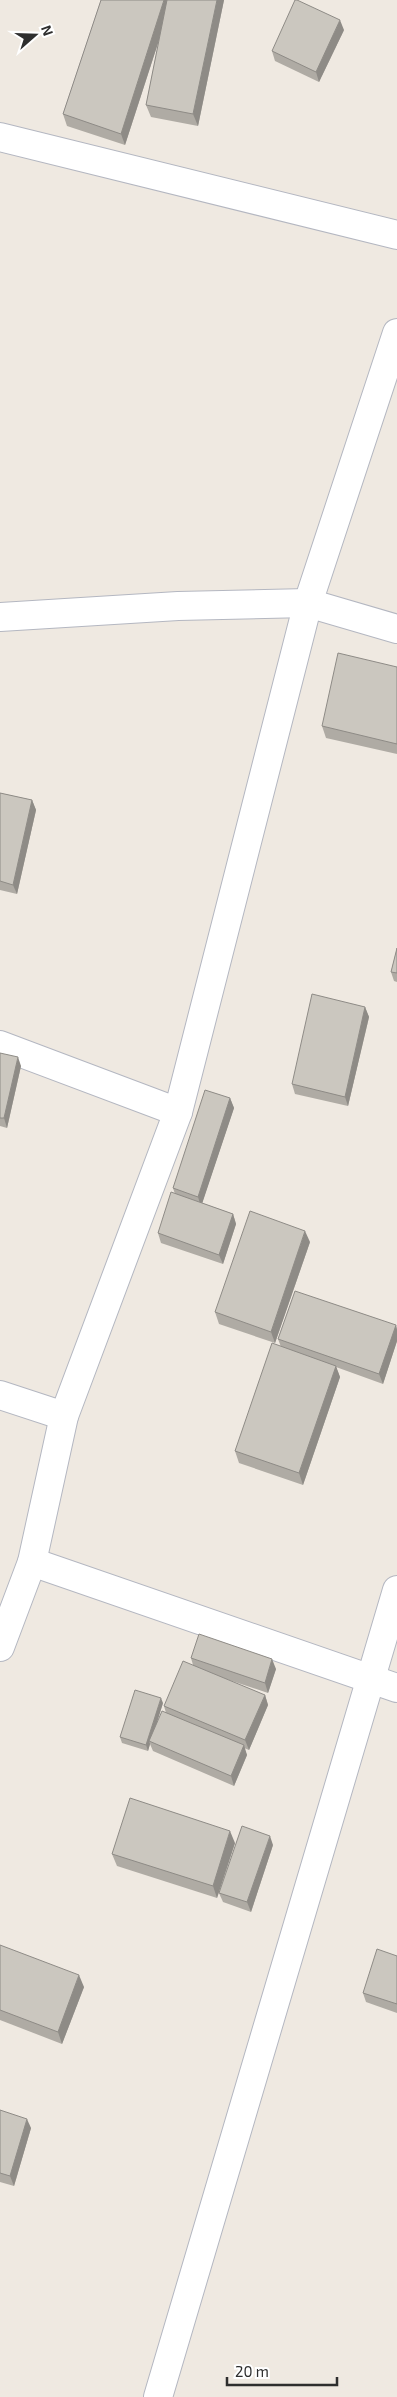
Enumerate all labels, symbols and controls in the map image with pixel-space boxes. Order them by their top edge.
north arrow [10,10,60,60]
text: N [38,23,57,38]
scale bar [227,2354,337,2386]
text: 20 m [235,2362,269,2380]

